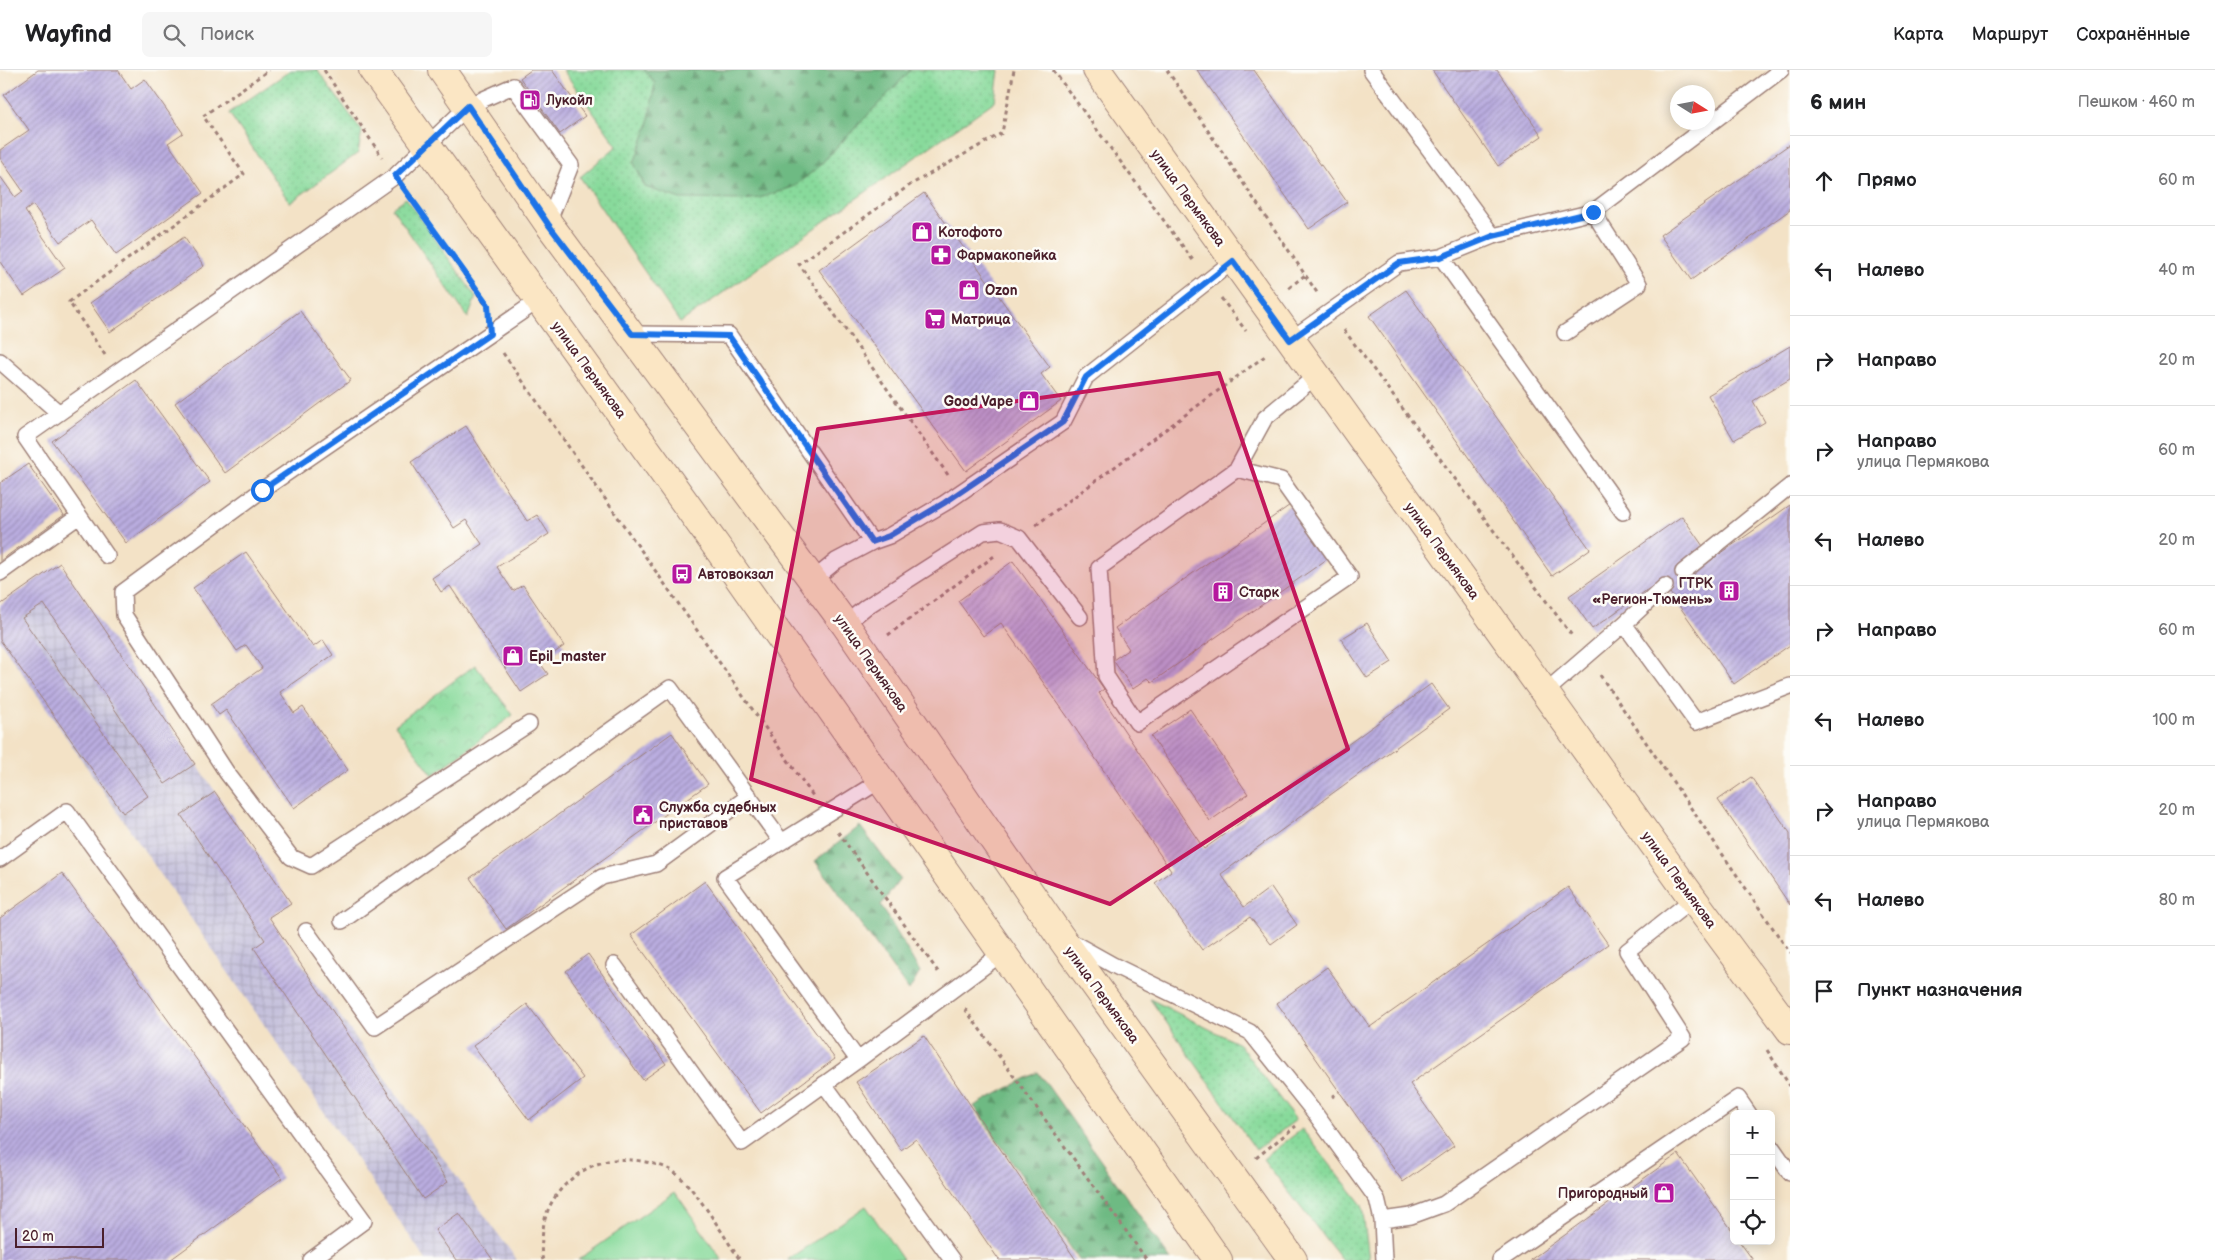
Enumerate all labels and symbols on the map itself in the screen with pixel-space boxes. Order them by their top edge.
north arrow [1670,85,1715,130]
fuel station icon: Лукойл [518,88,542,112]
place label: Лукойл [545,92,593,109]
street label: улица Пермякова [1147,146,1229,250]
route end [1582,201,1605,224]
shop icon: Котофото [910,220,934,244]
place label: Котофото [938,224,1003,241]
pharmacy icon: Фармакопейка [929,243,953,267]
place label: Фармакопейка [957,247,1057,264]
shop icon: Ozon [957,278,981,302]
place label: Ozon [985,282,1018,299]
supermarket icon: Матрица [923,307,947,331]
place label: Матрица [951,311,1011,328]
street label: улица Пермякова [548,318,630,422]
shop icon: Good Vape [1017,389,1041,413]
place label: Good Vape [944,393,1013,410]
route start [251,479,274,502]
street label: улица Пермякова [1401,499,1483,603]
bus stop icon: Автовокзал [670,562,694,586]
place label: Автовокзал [697,566,774,583]
place label: ГТРК «Регион-Тюмень» [1592,575,1714,608]
building icon: ГТРК «Регион-Тюмень» [1717,579,1741,603]
building icon: Старк [1211,580,1235,604]
place label: Старк [1239,584,1280,601]
street label: улица Пермякова [831,611,912,716]
shop icon: Epil_master [501,644,525,668]
place label: Epil_master [529,648,606,665]
place label: Служба судебных приставов [659,799,777,832]
public building icon: Служба судебных приставов [631,803,655,827]
street label: улица Пермякова [1638,828,1720,932]
street label: улица Пермякова [1061,943,1143,1047]
shop icon: Пригородный [1652,1181,1676,1205]
place label: Пригородный [1558,1185,1648,1202]
scale bar [15,1225,104,1248]

